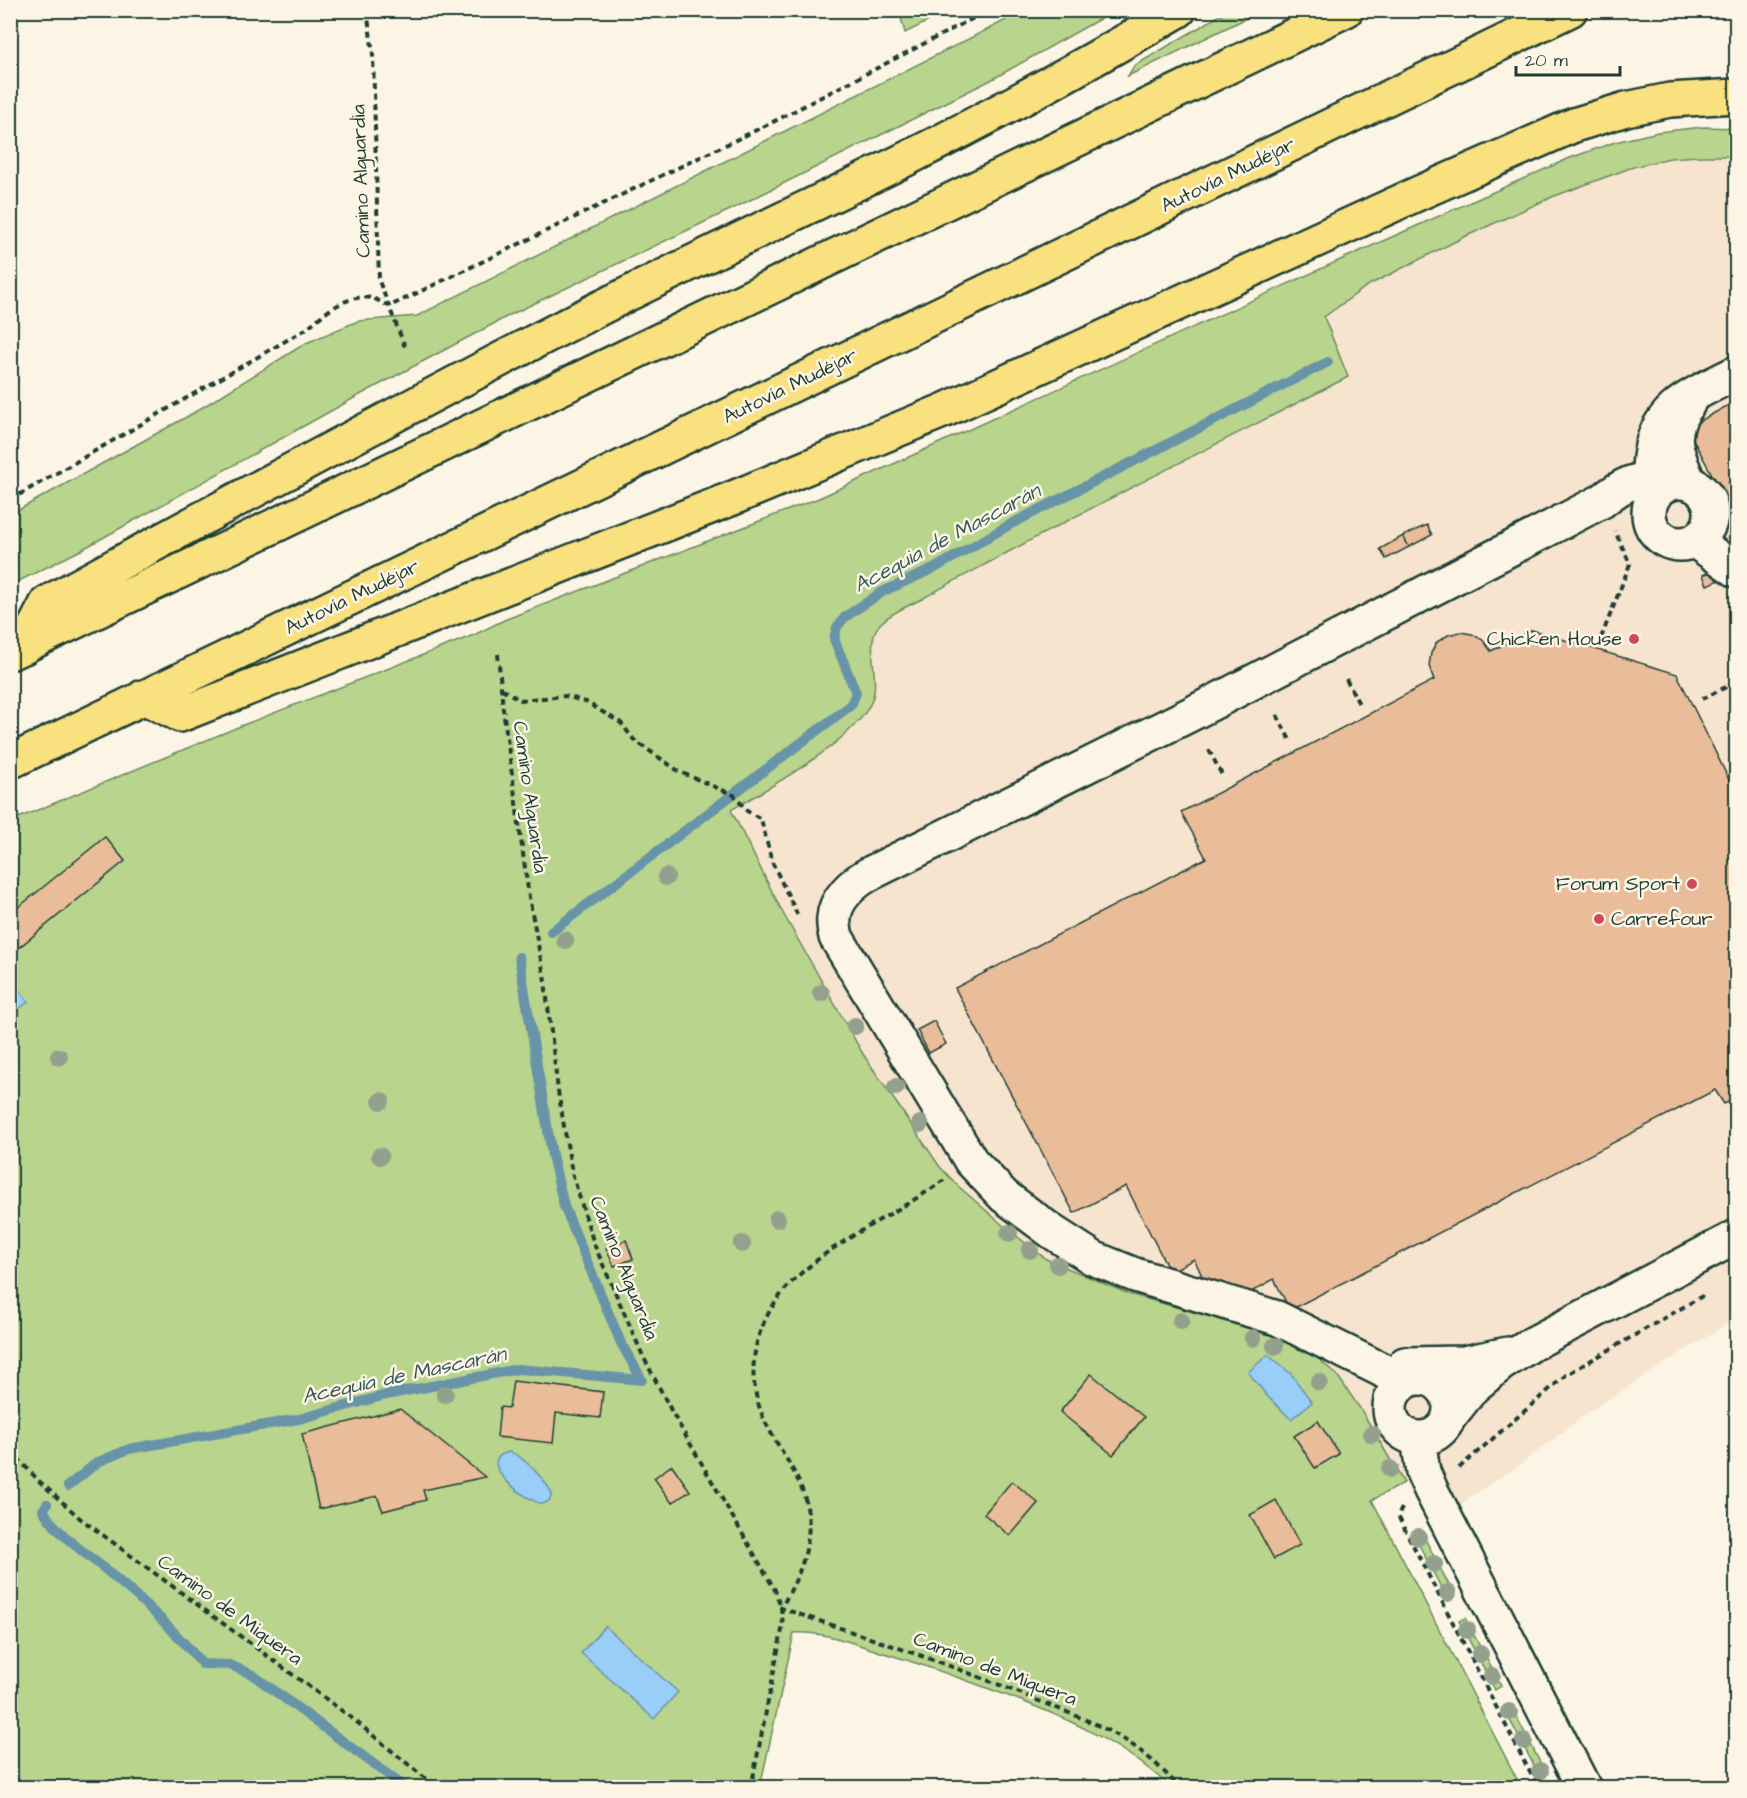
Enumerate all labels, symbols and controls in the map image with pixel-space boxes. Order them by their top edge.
scale bar [1516,39,1620,77]
text: 20 m [1525,48,1568,73]
street label: Camino Alguardia [344,104,379,258]
street label: Autovía Mudéjar [1156,130,1300,220]
street label: Autovía Mudéjar [718,341,862,431]
water label: Acequia de Mascarán [848,476,1047,600]
street label: Autovía Mudéjar [280,552,424,642]
place label: Chicken House [1487,625,1622,653]
marker: Chicken House [1627,632,1641,646]
street label: Camino Alguardia [504,719,555,875]
place label: Forum Sport [1556,870,1680,898]
marker: Forum Sport [1685,877,1699,891]
place label: Carrefour [1611,905,1713,933]
marker: Carrefour [1592,912,1606,926]
street label: Camino Alguardia [581,1192,666,1345]
water label: Acequia de Mascarán [299,1339,510,1411]
street label: Camino de Miquera [152,1548,308,1672]
street label: Camino de Miquera [909,1625,1081,1713]

